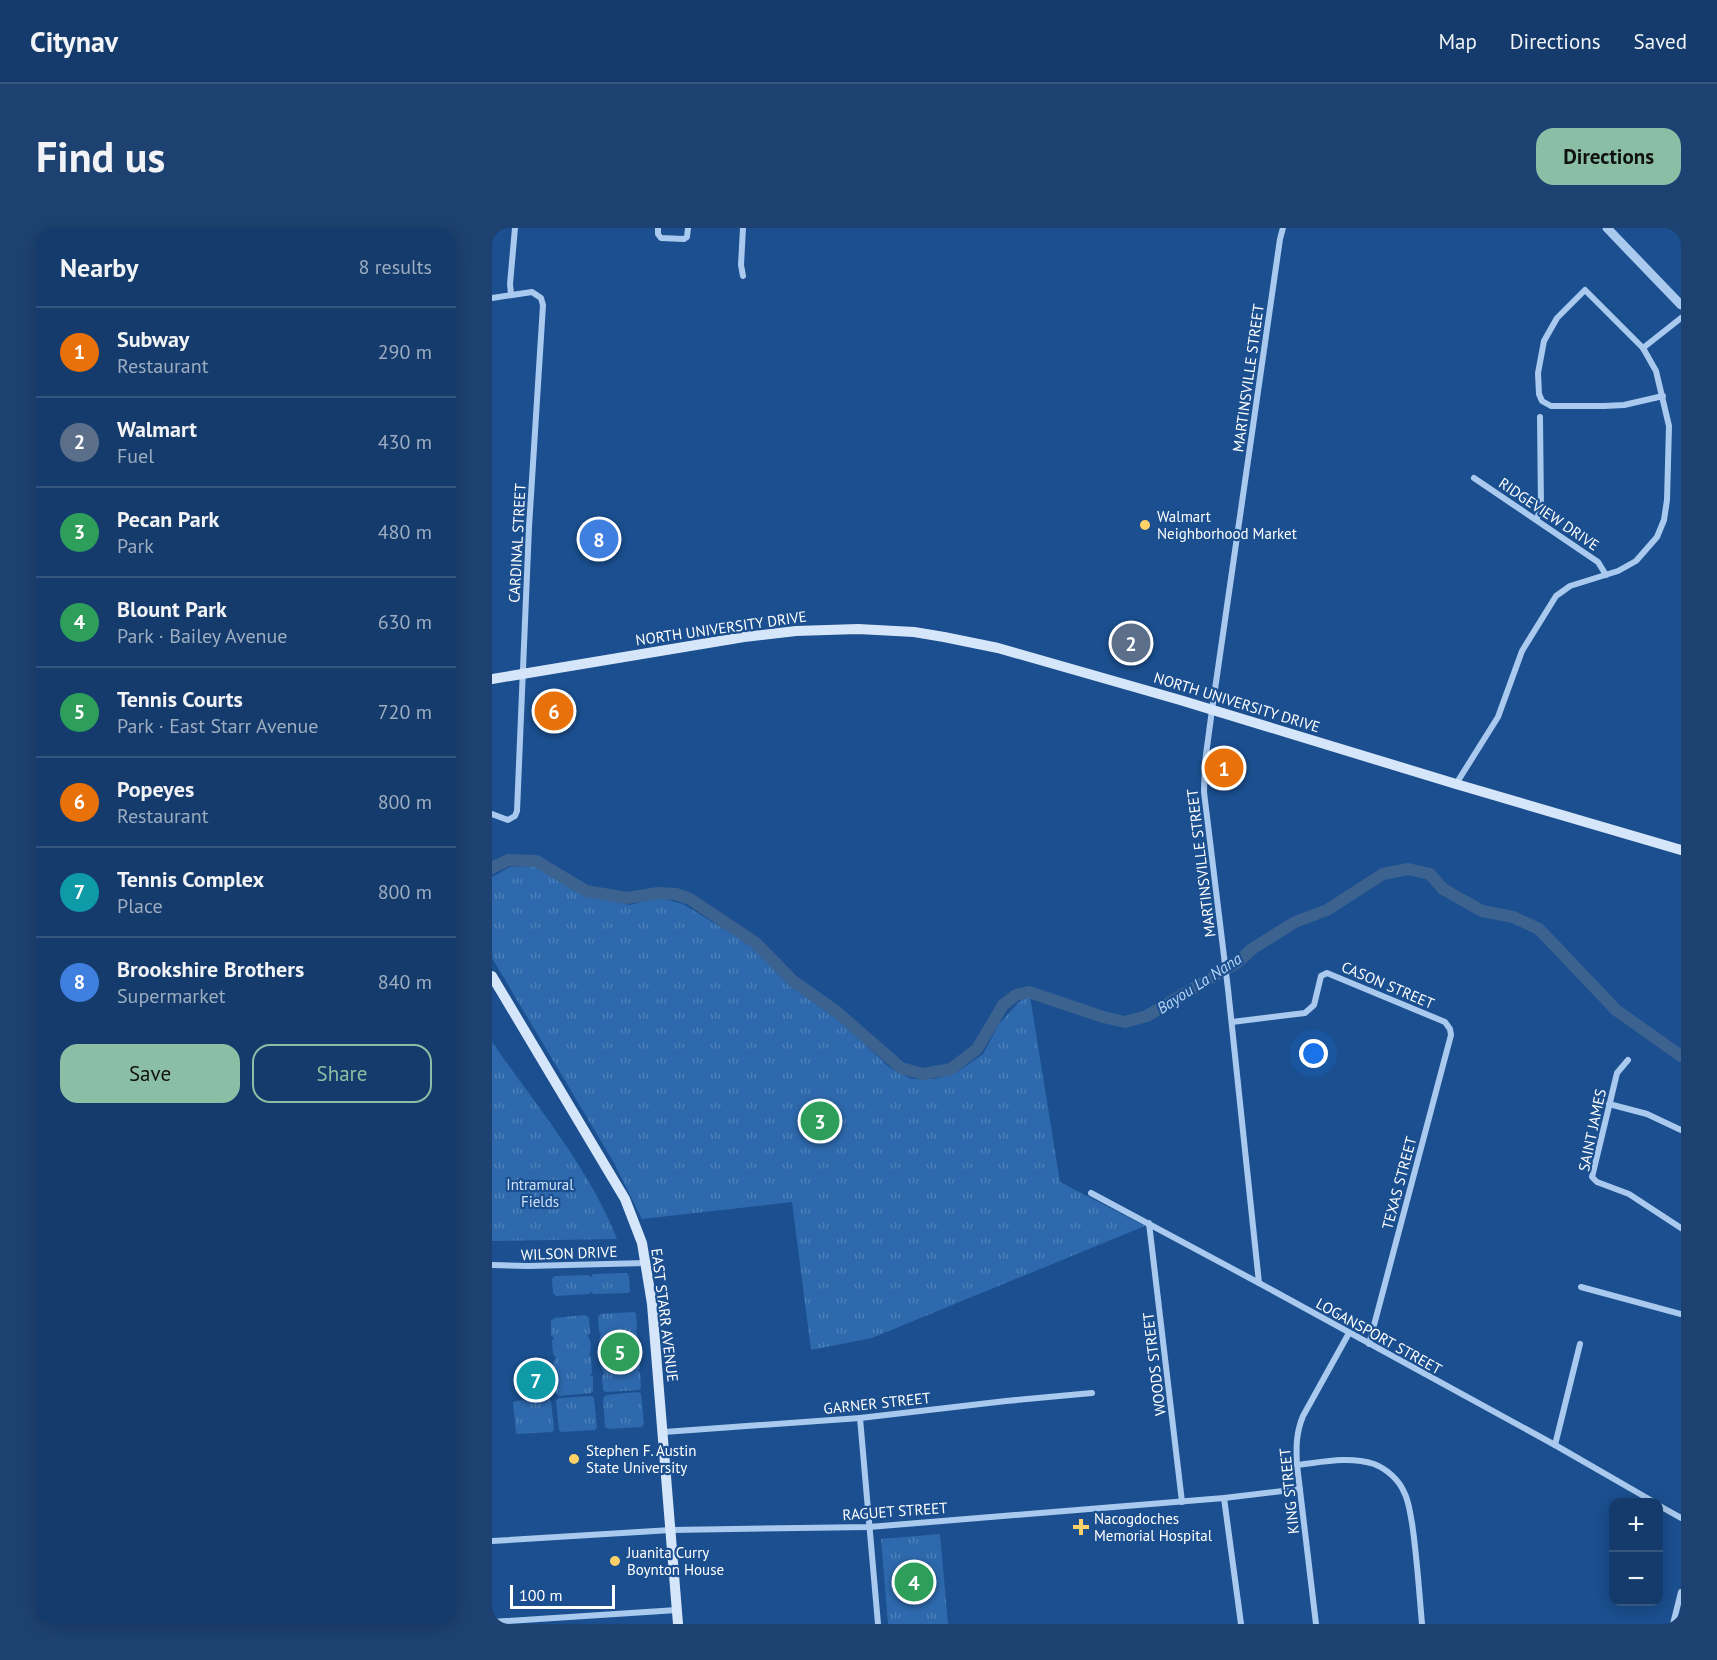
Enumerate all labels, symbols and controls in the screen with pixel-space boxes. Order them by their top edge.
text: Citynav [30,23,118,60]
text: Map [1438,28,1477,55]
text: Directions [1510,28,1601,55]
text: Saved [1634,28,1687,55]
button: Directions [1536,128,1681,185]
text: Find us [36,129,165,184]
text: Nearby [60,251,138,284]
text: 8 results [359,254,432,280]
street label: MARTINSVILLE STREET [1228,302,1268,453]
text: Subway [117,325,189,353]
text: 1 [74,339,85,365]
text: 290 m [378,339,432,365]
text: Restaurant [117,353,208,379]
text: Walmart [117,415,197,443]
text: 2 [74,429,85,455]
text: 430 m [378,429,432,455]
text: Fuel [117,443,154,469]
street label: RIDGEVIEW DRIVE [1495,473,1603,555]
street label: CARDINAL STREET [504,482,530,603]
text: Pecan Park [117,505,219,533]
place label: Walmart Neighborhood Market [1157,507,1297,543]
pin: 8 [580,516,618,562]
marker: Walmart Neighborhood Market [1138,518,1152,532]
text: 3 [74,519,85,545]
text: 480 m [378,519,432,545]
text: Park [117,533,154,559]
text: Blount Park [117,595,227,623]
street label: NORTH UNIVERSITY DRIVE [634,607,808,649]
text: 4 [74,609,85,635]
text: 630 m [378,609,432,635]
pin: 2 [1112,620,1150,666]
text: Park · Bailey Avenue [117,623,287,649]
street label: NORTH UNIVERSITY DRIVE [1152,668,1322,736]
text: Tennis Courts [117,685,243,713]
pin: 6 [534,688,574,734]
text: 5 [74,699,85,725]
text: 720 m [378,699,432,725]
text: Park · East Starr Avenue [117,713,318,739]
pin: 1 [1204,746,1244,790]
text: Popeyes [117,775,194,803]
street label: MARTINSVILLE STREET [1182,787,1220,938]
text: 6 [74,789,85,815]
text: 800 m [378,789,432,815]
text: Restaurant [117,803,208,829]
text: Tennis Complex [117,865,264,893]
text: 7 [74,879,85,905]
text: 800 m [378,879,432,905]
text: Place [117,893,163,919]
water label: Bayou La Nana [1153,948,1245,1018]
text: Brookshire Brothers [117,955,304,983]
street label: CASON STREET [1339,957,1438,1013]
text: 8 [74,969,85,995]
text: 840 m [378,969,432,995]
text: Supermarket [117,983,225,1009]
your location [1299,1039,1328,1068]
button: Save [60,1044,240,1103]
button: Share [252,1044,432,1103]
street label: SAINT JAMES [1574,1087,1610,1173]
pin: 3 [800,1098,840,1144]
street label: TEXAS STREET [1377,1134,1421,1232]
park label: Intramural Fields [506,1175,574,1211]
street label: WILSON DRIVE [520,1242,618,1264]
street label: EAST STARR AVENUE [647,1247,683,1383]
street label: LOGANSPORT STREET [1313,1294,1446,1379]
street label: WOODS STREET [1138,1311,1170,1417]
pin: 5 [600,1330,640,1374]
pin: 7 [516,1358,555,1402]
street label: GARNER STREET [823,1388,932,1418]
place label: Stephen F. Austin State University [586,1441,696,1477]
street label: KING STREET [1275,1446,1303,1535]
marker: Stephen F. Austin State University [567,1452,581,1466]
street label: RAGUET STREET [842,1498,949,1524]
map controls [1609,1498,1663,1606]
button: + [1609,1498,1663,1552]
place label: Nacogdoches Memorial Hospital [1094,1509,1213,1545]
marker: Nacogdoches Memorial Hospital [1072,1518,1090,1536]
place label: Juanita Curry Boynton House [626,1543,724,1579]
button: − [1609,1552,1663,1606]
marker: Juanita Curry Boynton House [608,1554,622,1568]
pin: 4 [894,1560,934,1604]
scale bar [510,1582,615,1610]
text: 100 m [519,1585,562,1605]

